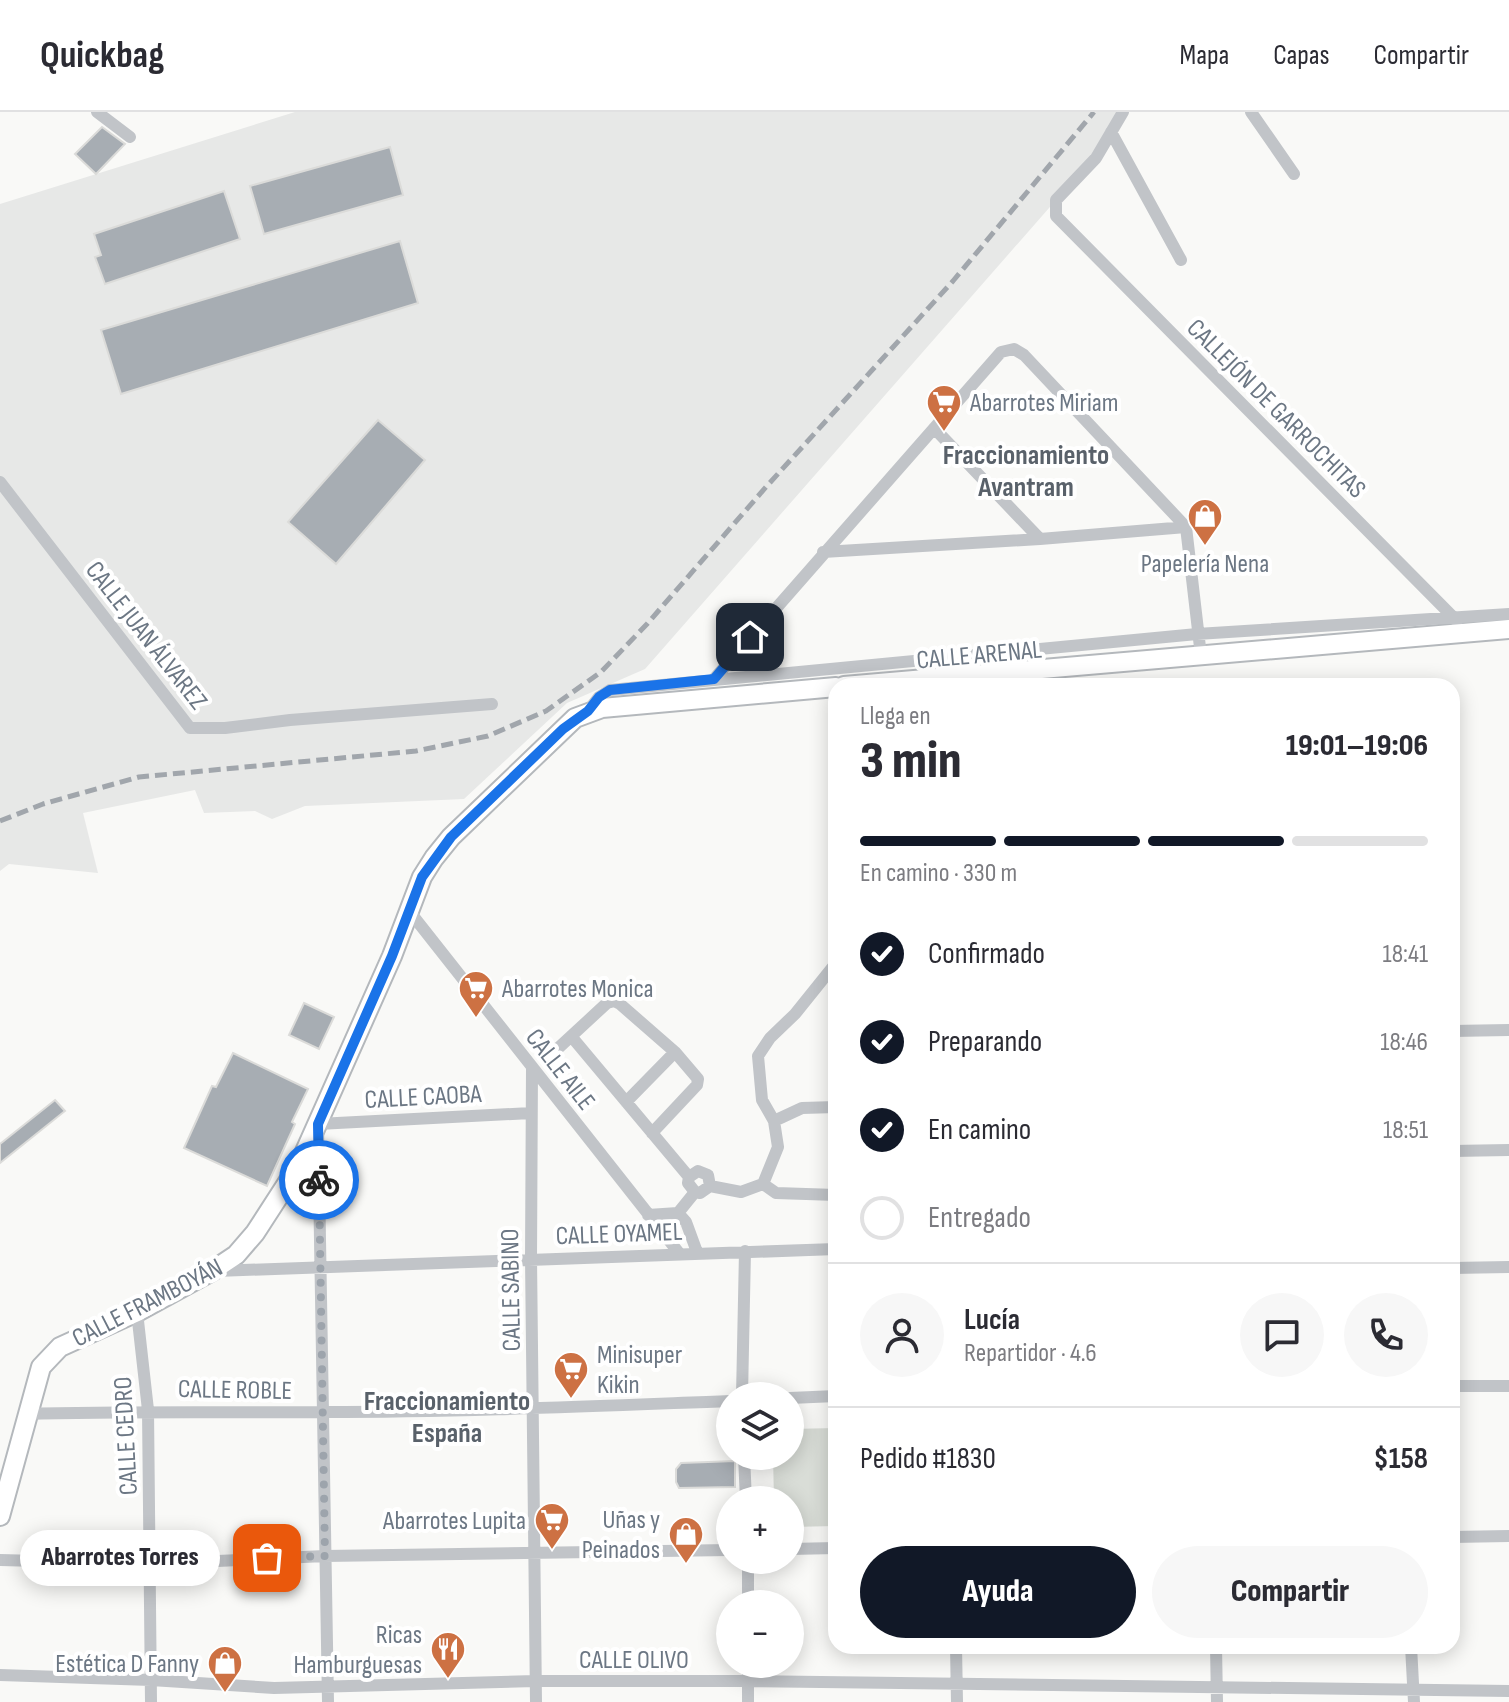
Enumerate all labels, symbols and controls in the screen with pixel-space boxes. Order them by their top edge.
text: Quickbag [40,33,164,78]
text: Mapa [1180,39,1229,72]
text: Capas [1273,39,1330,72]
text: Compartir [1374,39,1469,72]
street label: CALLEJÓN DE GARROCHITAS [1180,313,1372,505]
supermarket icon: Abarrotes Miriam [925,383,963,433]
place label: Abarrotes Miriam [969,388,1118,419]
district label: Fraccionamiento Avantram [943,439,1109,504]
shop icon: Papelería Nena [1186,497,1224,547]
place label: Papelería Nena [1141,549,1269,580]
street label: CALLE JUAN ÁLVAREZ [78,556,213,716]
pin [716,603,784,671]
icon: home [728,615,772,659]
street label: CALLE ARENAL [915,635,1043,676]
text: Llega en [860,701,931,732]
text: 19:01–19:06 [1286,728,1428,764]
text: 3 min [860,730,962,793]
text: En camino · 330 m [860,858,1017,889]
icon: check [860,932,904,976]
text: Confirmado [928,936,1045,972]
text: 18:41 [1383,939,1428,970]
supermarket icon: Abarrotes Monica [457,969,495,1019]
place label: Abarrotes Monica [501,974,653,1005]
icon: check [860,1020,904,1064]
street label: CALLE AILE [518,1023,601,1117]
text: Preparando [928,1024,1042,1060]
text: 18:46 [1380,1027,1428,1058]
street label: CALLE CAOBA [364,1079,483,1116]
icon: check [860,1108,904,1152]
text: En camino [928,1112,1031,1148]
text: 18:51 [1383,1115,1428,1146]
courier [279,1140,359,1220]
icon: bike [297,1158,341,1202]
text: Entregado [928,1200,1031,1236]
street label: CALLE OYAMEL [555,1217,683,1252]
street label: CALLE SABINO [495,1228,528,1352]
street label: CALLE FRAMBOYÁN [67,1252,228,1354]
button: person [860,1293,944,1377]
button: chat [1240,1293,1324,1377]
button: phone [1344,1293,1428,1377]
text: Lucía [964,1302,1020,1338]
text: Repartidor · 4.6 [964,1338,1097,1369]
place label: Minisuper Kikin [597,1340,683,1401]
supermarket icon: Minisuper Kikin [552,1350,590,1400]
street label: CALLE ROBLE [178,1374,292,1407]
street label: CALLE CEDRO [108,1376,145,1496]
map controls [716,1382,804,1678]
button: layers [716,1382,804,1470]
district label: Fraccionamiento España [364,1385,530,1450]
text: Pedido #1830 [860,1441,996,1477]
text: $158 [1373,1441,1428,1477]
button: + [716,1486,804,1574]
supermarket icon: Abarrotes Lupita [533,1501,571,1551]
place label: Uñas y Peinados [582,1505,660,1566]
place label: Abarrotes Lupita [382,1506,526,1537]
shop icon: Uñas y Peinados [667,1515,705,1565]
pin [233,1524,301,1592]
callout: Abarrotes Torres [19,1530,219,1586]
icon: bag [245,1536,289,1580]
text: Abarrotes Torres [41,1542,199,1573]
button: Ayuda [860,1546,1136,1638]
button: Compartir [1152,1546,1428,1638]
button: − [716,1590,804,1678]
place label: Ricas Hamburguesas [293,1620,422,1681]
restaurant icon: Ricas Hamburguesas [429,1630,467,1680]
shop icon: Estética D Fanny [206,1644,244,1694]
street label: CALLE OLIVO [579,1645,689,1676]
place label: Estética D Fanny [55,1649,199,1680]

